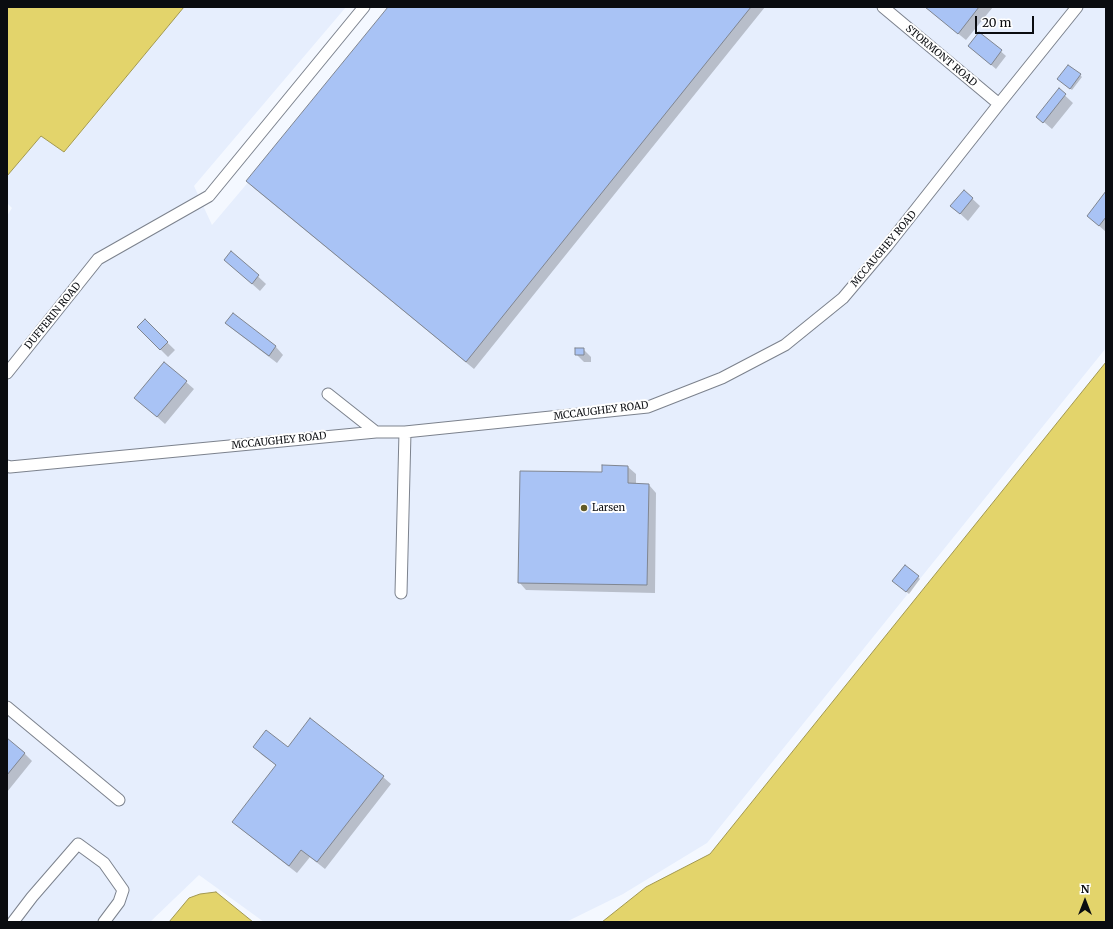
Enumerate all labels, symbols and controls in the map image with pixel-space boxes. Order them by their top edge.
scale bar [977,8,1036,34]
text: 20 m [982,15,1011,30]
street label: STORMONT ROAD [903,23,979,89]
street label: MCCAUGHEY ROAD [849,209,919,289]
street label: DUFFERIN ROAD [22,280,84,352]
street label: MCCAUGHEY ROAD [553,399,649,423]
street label: MCCAUGHEY ROAD [231,430,327,452]
place label: Larsen [592,502,625,514]
marker: Larsen [579,503,589,513]
north arrow [1065,881,1105,921]
text: N [1081,882,1089,896]

